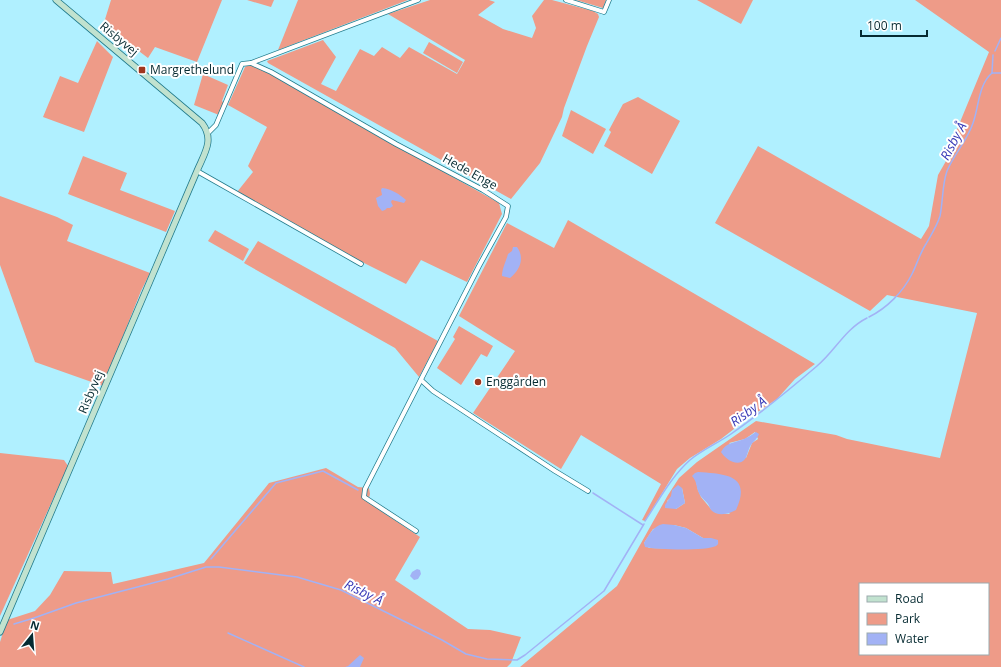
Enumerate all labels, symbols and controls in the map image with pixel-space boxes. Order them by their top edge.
scale bar [861,12,927,38]
text: 100 m [867,17,902,34]
street label: Risbyvej [97,18,142,60]
place label: Margrethelund [150,61,234,78]
marker: Margrethelund [137,65,147,75]
water label: Risby Å [936,119,970,163]
street label: Hede Enge [440,150,501,194]
street label: Risbyvej [74,368,107,416]
place label: Enggården [486,373,546,390]
marker: Enggården [473,377,483,387]
water label: Risby Å [726,392,770,430]
water label: Risby Å [342,575,386,609]
legend [859,583,989,655]
text: Road [895,590,924,607]
text: Park [895,610,921,627]
north arrow [12,615,52,655]
text: N [29,616,42,633]
text: Water [895,630,929,647]

